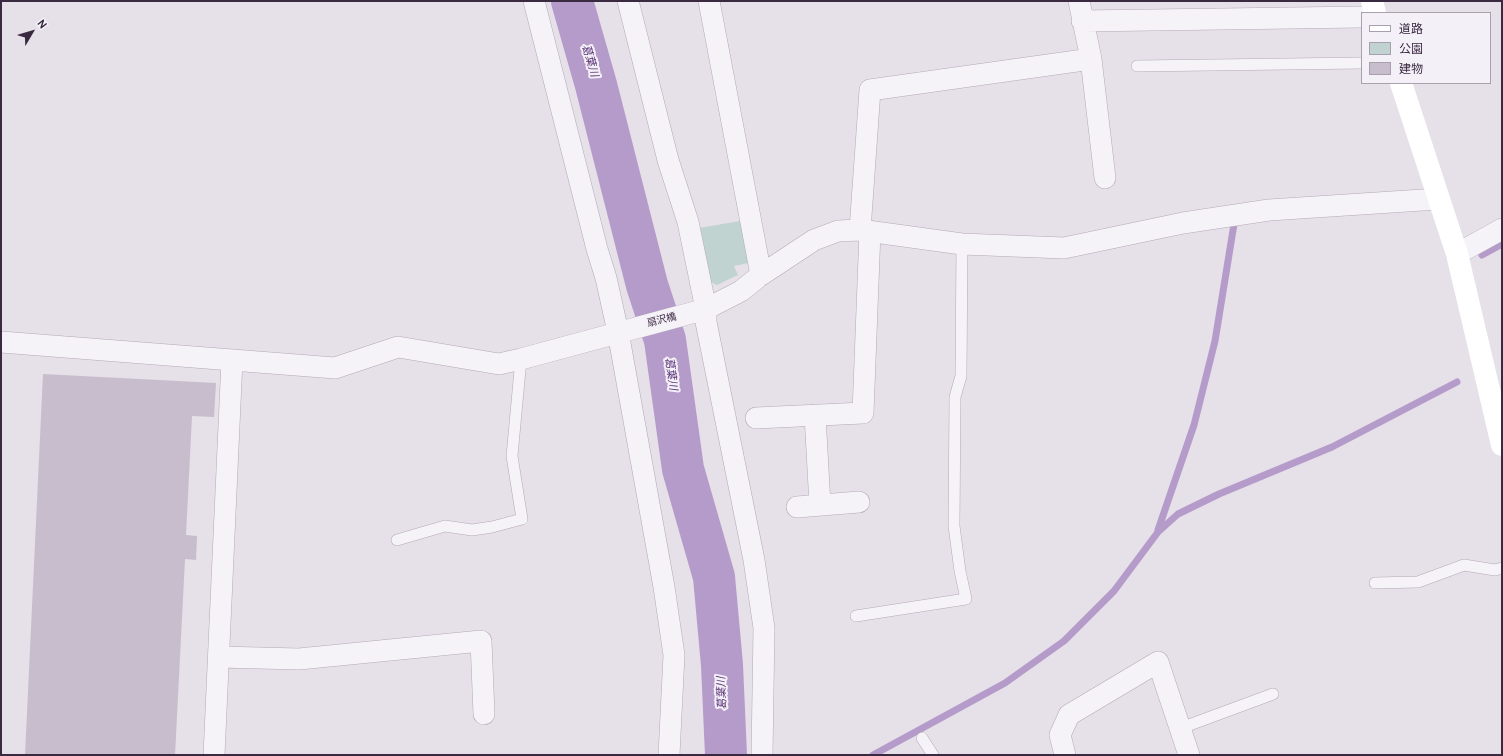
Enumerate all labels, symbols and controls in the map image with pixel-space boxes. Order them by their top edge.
north arrow [12,12,52,52]
legend [1361,12,1491,84]
text: N [34,17,49,32]
text: 道路 [1399,22,1423,38]
text: 公園 [1399,42,1423,58]
water label: 葛葉川 [578,43,600,79]
text: 建物 [1399,62,1423,78]
street label: 扇沢橋 [646,312,678,330]
water label: 葛葉川 [661,357,679,391]
water label: 葛葉川 [716,676,730,710]

